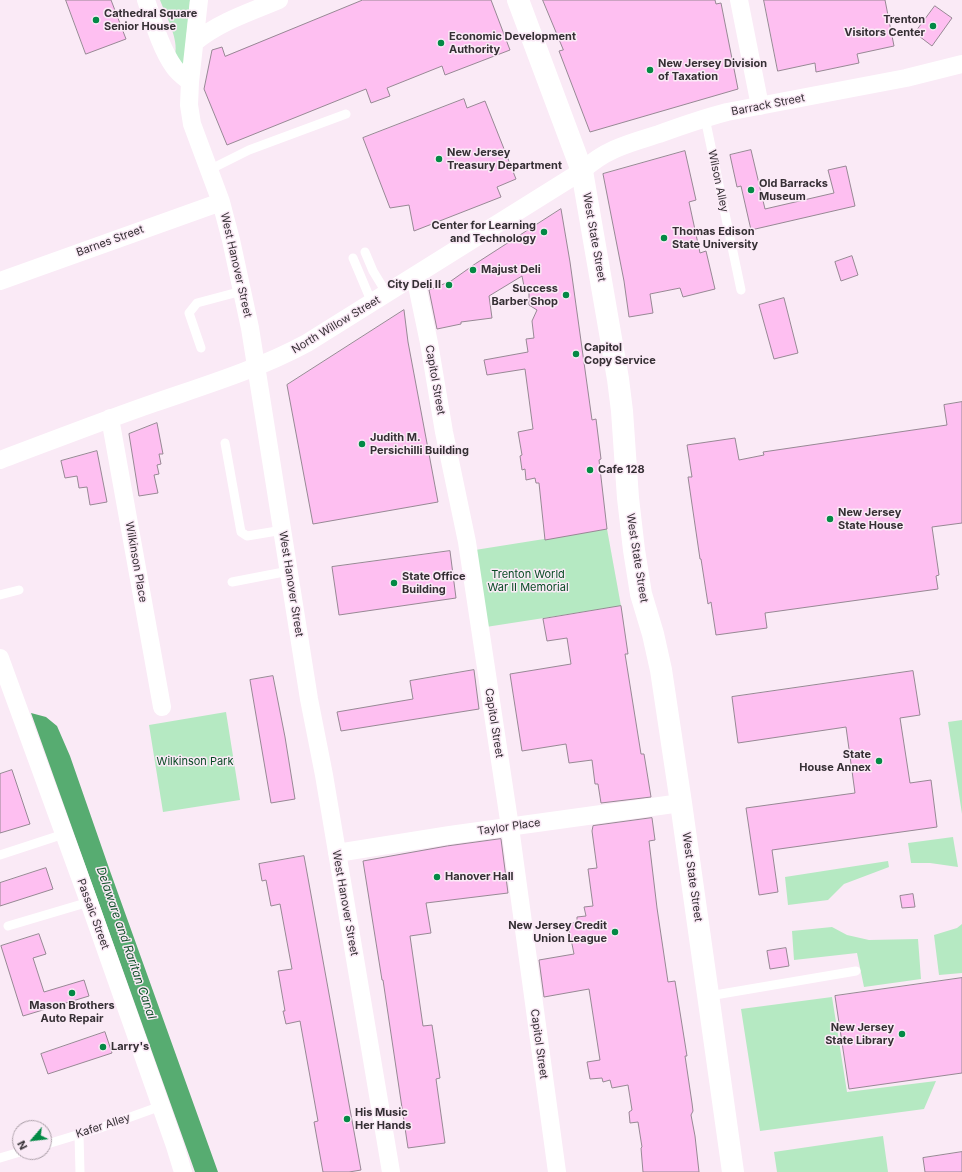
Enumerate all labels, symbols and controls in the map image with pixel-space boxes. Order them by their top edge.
place label: Cathedral Square Senior House [104,7,197,33]
place label: Trenton Visitors Center [844,13,925,39]
marker: Cathedral Square Senior House [91,15,101,25]
marker: Trenton Visitors Center [928,21,938,31]
place label: Economic Development Authority [449,30,576,56]
marker: Economic Development Authority [436,38,446,48]
place label: New Jersey Division of Taxation [658,57,767,83]
marker: New Jersey Division of Taxation [645,65,655,75]
street label: Barrack Street [730,91,806,119]
place label: New Jersey Treasury Department [447,146,562,172]
street label: Wilson Alley [705,149,731,213]
marker: New Jersey Treasury Department [434,154,444,164]
place label: Old Barracks Museum [759,177,828,203]
marker: Old Barracks Museum [746,185,756,195]
street label: West State Street [580,191,608,283]
street label: West Hanover Street [218,211,254,319]
place label: Center for Learning and Technology [431,219,536,245]
street label: Barnes Street [75,223,145,259]
place label: Thomas Edison State University [672,225,758,251]
marker: Center for Learning and Technology [539,227,549,237]
marker: Thomas Edison State University [659,233,669,243]
place label: Majust Deli [481,263,541,277]
marker: Majust Deli [468,265,478,275]
place label: City Deli II [387,278,441,292]
marker: City Deli II [444,280,454,290]
place label: Success Barber Shop [491,282,558,308]
marker: Success Barber Shop [561,290,571,300]
street label: North Willow Street [289,293,383,357]
place label: Capitol Copy Service [584,341,656,367]
street label: Capitol Street [422,344,448,416]
marker: Capitol Copy Service [571,349,581,359]
place label: Judith M. Persichilli Building [370,431,469,457]
marker: Judith M. Persichilli Building [357,439,367,449]
place label: Cafe 128 [598,463,645,477]
marker: Cafe 128 [585,465,595,475]
place label: New Jersey State House [838,506,903,532]
street label: West State Street [623,512,651,604]
marker: New Jersey State House [825,514,835,524]
street label: Wilkinson Place [122,521,150,603]
street label: West Hanover Street [276,530,306,638]
park label: Trenton World War II Memorial [487,568,569,594]
place label: State Office Building [402,570,466,596]
marker: State Office Building [389,578,399,588]
street label: Capitol Street [482,687,506,759]
place label: State House Annex [799,748,871,774]
park label: Wilkinson Park [157,755,233,769]
marker: State House Annex [874,756,884,766]
street label: Taylor Place [477,816,541,838]
street label: West State Street [679,831,705,923]
street label: West Hanover Street [329,849,361,957]
water label: Delaware and Raritan Canal [93,865,159,1021]
place label: Hanover Hall [445,870,514,884]
marker: Hanover Hall [432,872,442,882]
street label: Passaic Street [74,877,112,951]
place label: New Jersey Credit Union League [508,919,607,945]
marker: New Jersey Credit Union League [610,927,620,937]
marker: Mason Brothers Auto Repair [67,988,77,998]
place label: Mason Brothers Auto Repair [29,999,115,1025]
street label: Capitol Street [528,1008,550,1080]
place label: New Jersey State Library [825,1021,894,1047]
marker: New Jersey State Library [897,1029,907,1039]
place label: Larry's [111,1040,149,1054]
marker: Larry's [98,1042,108,1052]
place label: His Music Her Hands [355,1106,411,1132]
street label: Kafer Alley [74,1111,132,1141]
marker: His Music Her Hands [342,1114,352,1124]
north arrow [12,1120,52,1160]
text: N [14,1138,30,1152]

